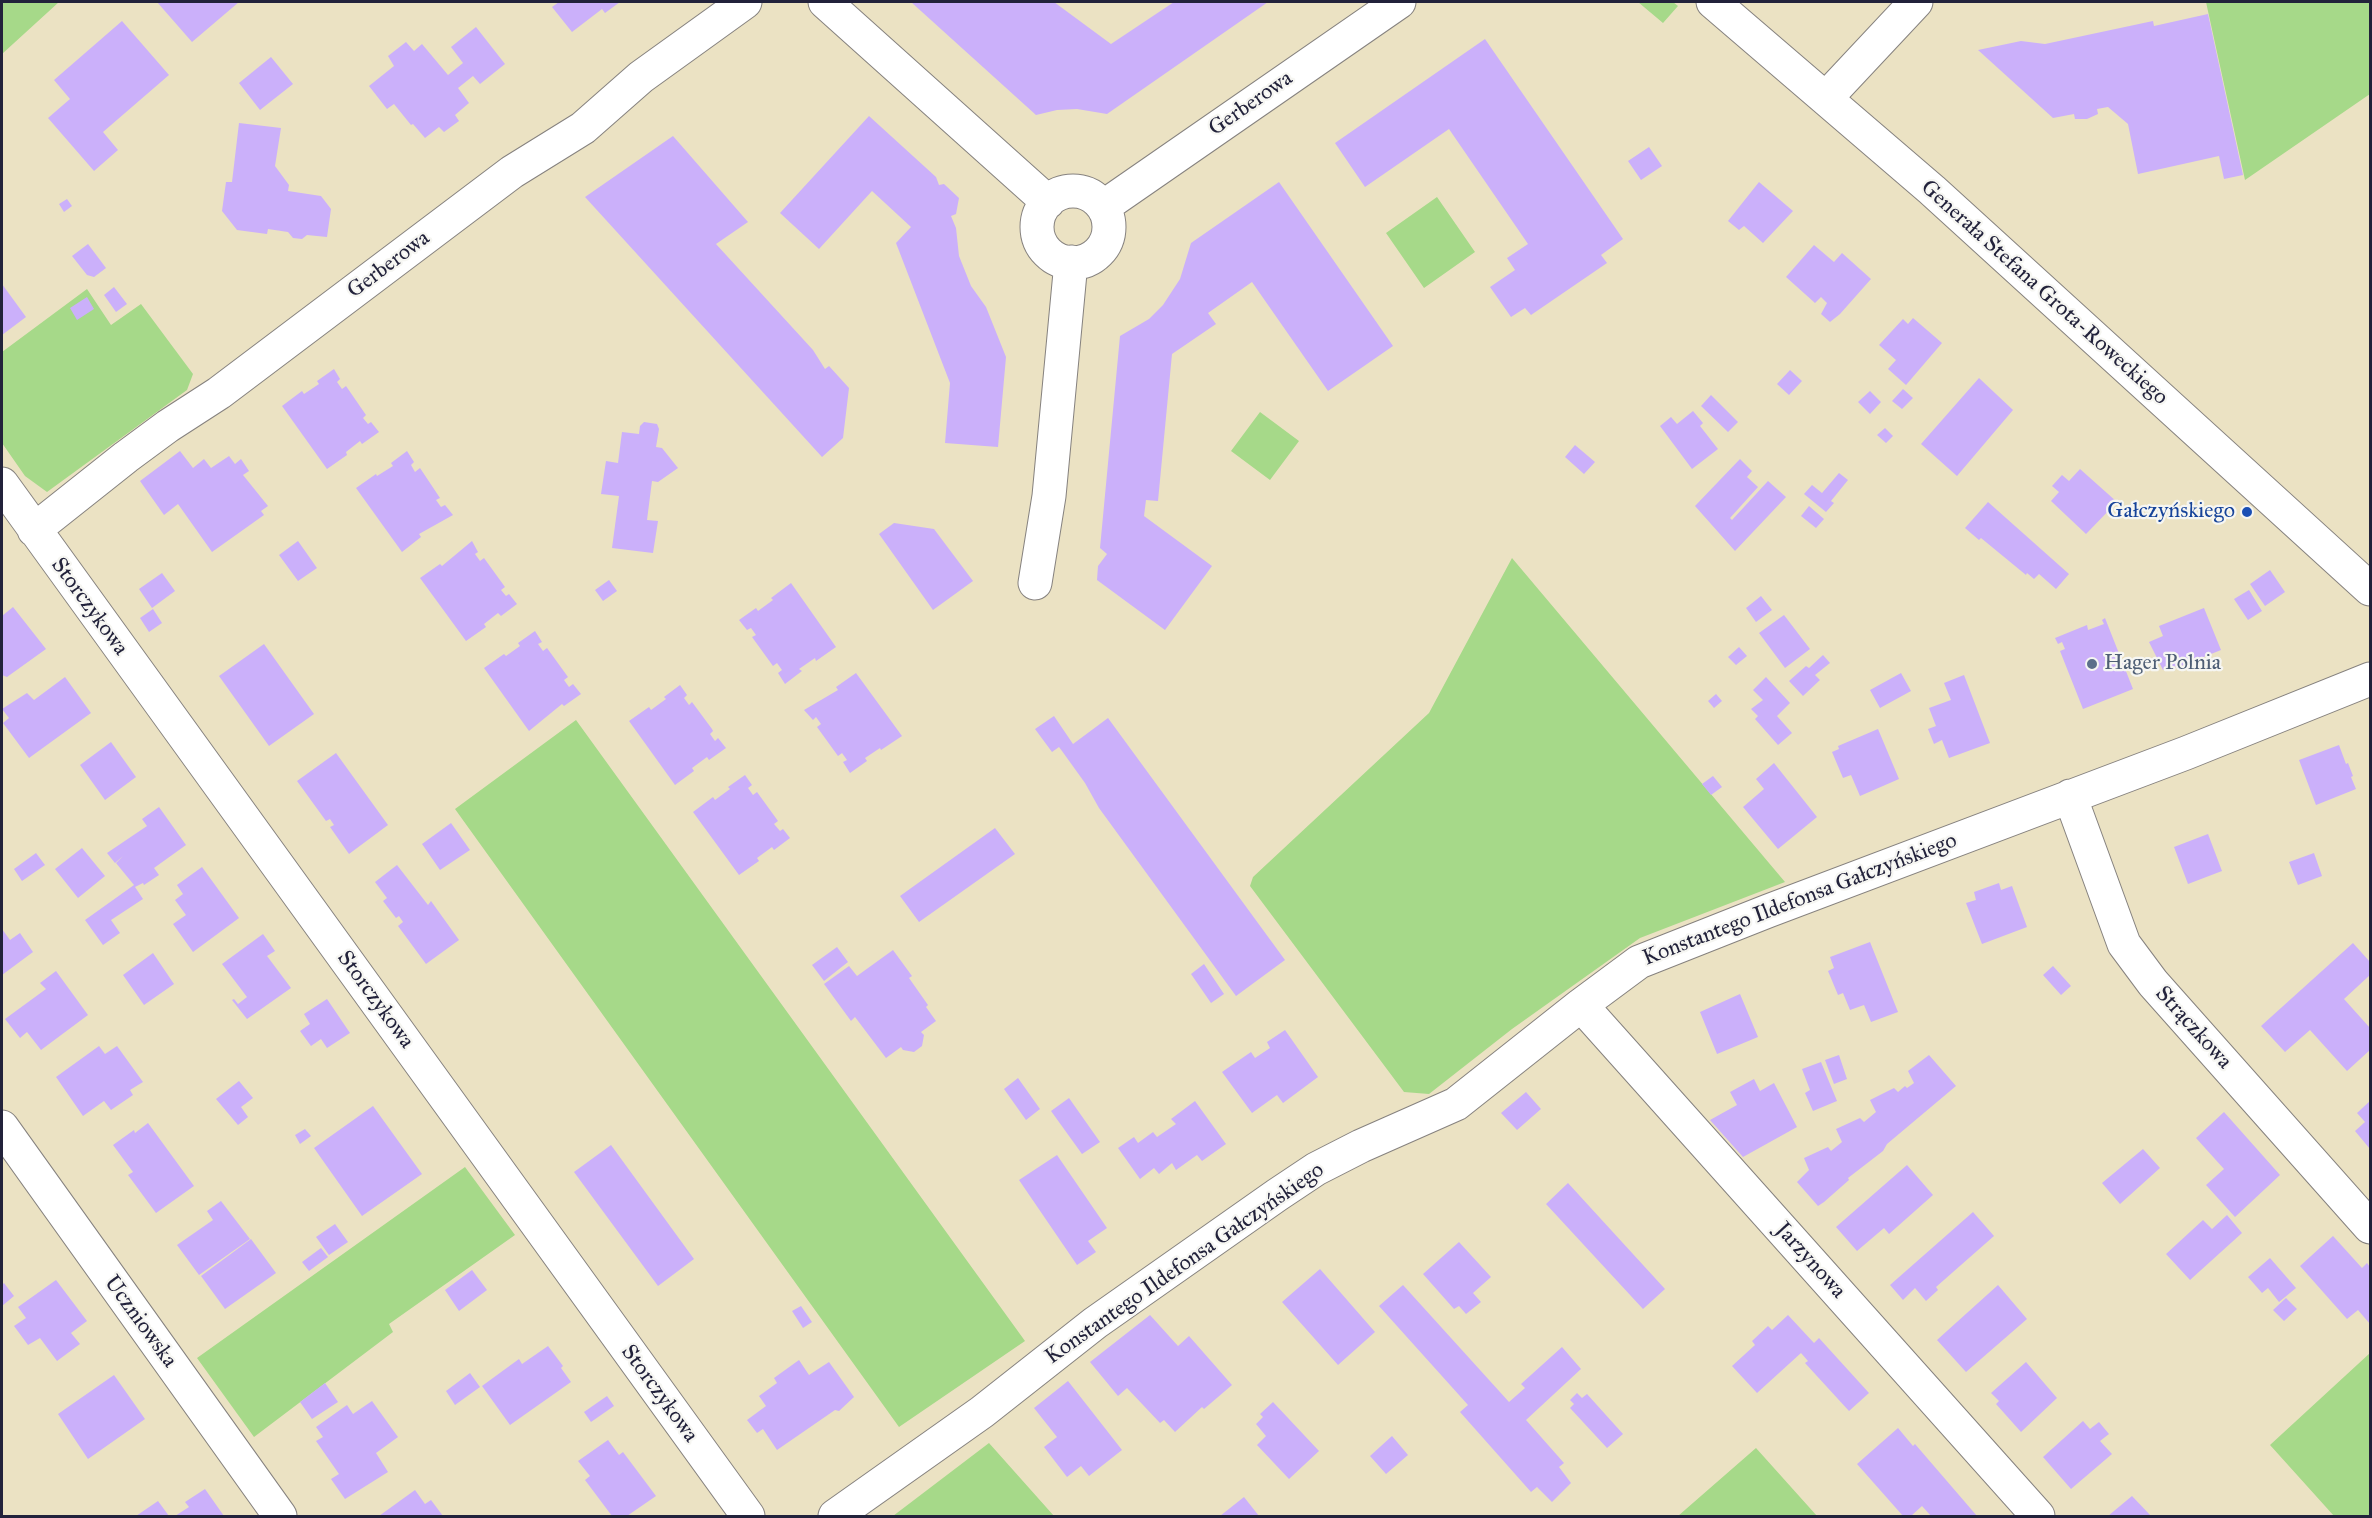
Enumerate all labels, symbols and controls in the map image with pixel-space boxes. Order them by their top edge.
street label: Gerberowa [1204,66,1298,142]
street label: Generała Stefana Grota-Roweckiego [1915,175,2173,411]
street label: Gerberowa [343,225,435,305]
place label: Gałczyńskiego [2107,499,2235,525]
marker: Gałczyńskiego [2240,505,2254,519]
street label: Storczykowa [45,553,133,661]
place label: Hager Polnia [2104,651,2221,677]
marker: Hager Polnia [2085,657,2099,671]
street label: Konstantego Ildefonsa Gałczyńskiego [1639,828,1961,972]
street label: Storczykowa [331,946,419,1054]
street label: Strączkowa [2149,981,2237,1075]
street label: Konstantego Ildefonsa Gałczyńskiego [1041,1157,1329,1371]
street label: Jarzynowa [1769,1218,1851,1304]
street label: Uczniowska [98,1271,182,1373]
street label: Storczykowa [615,1340,703,1448]

